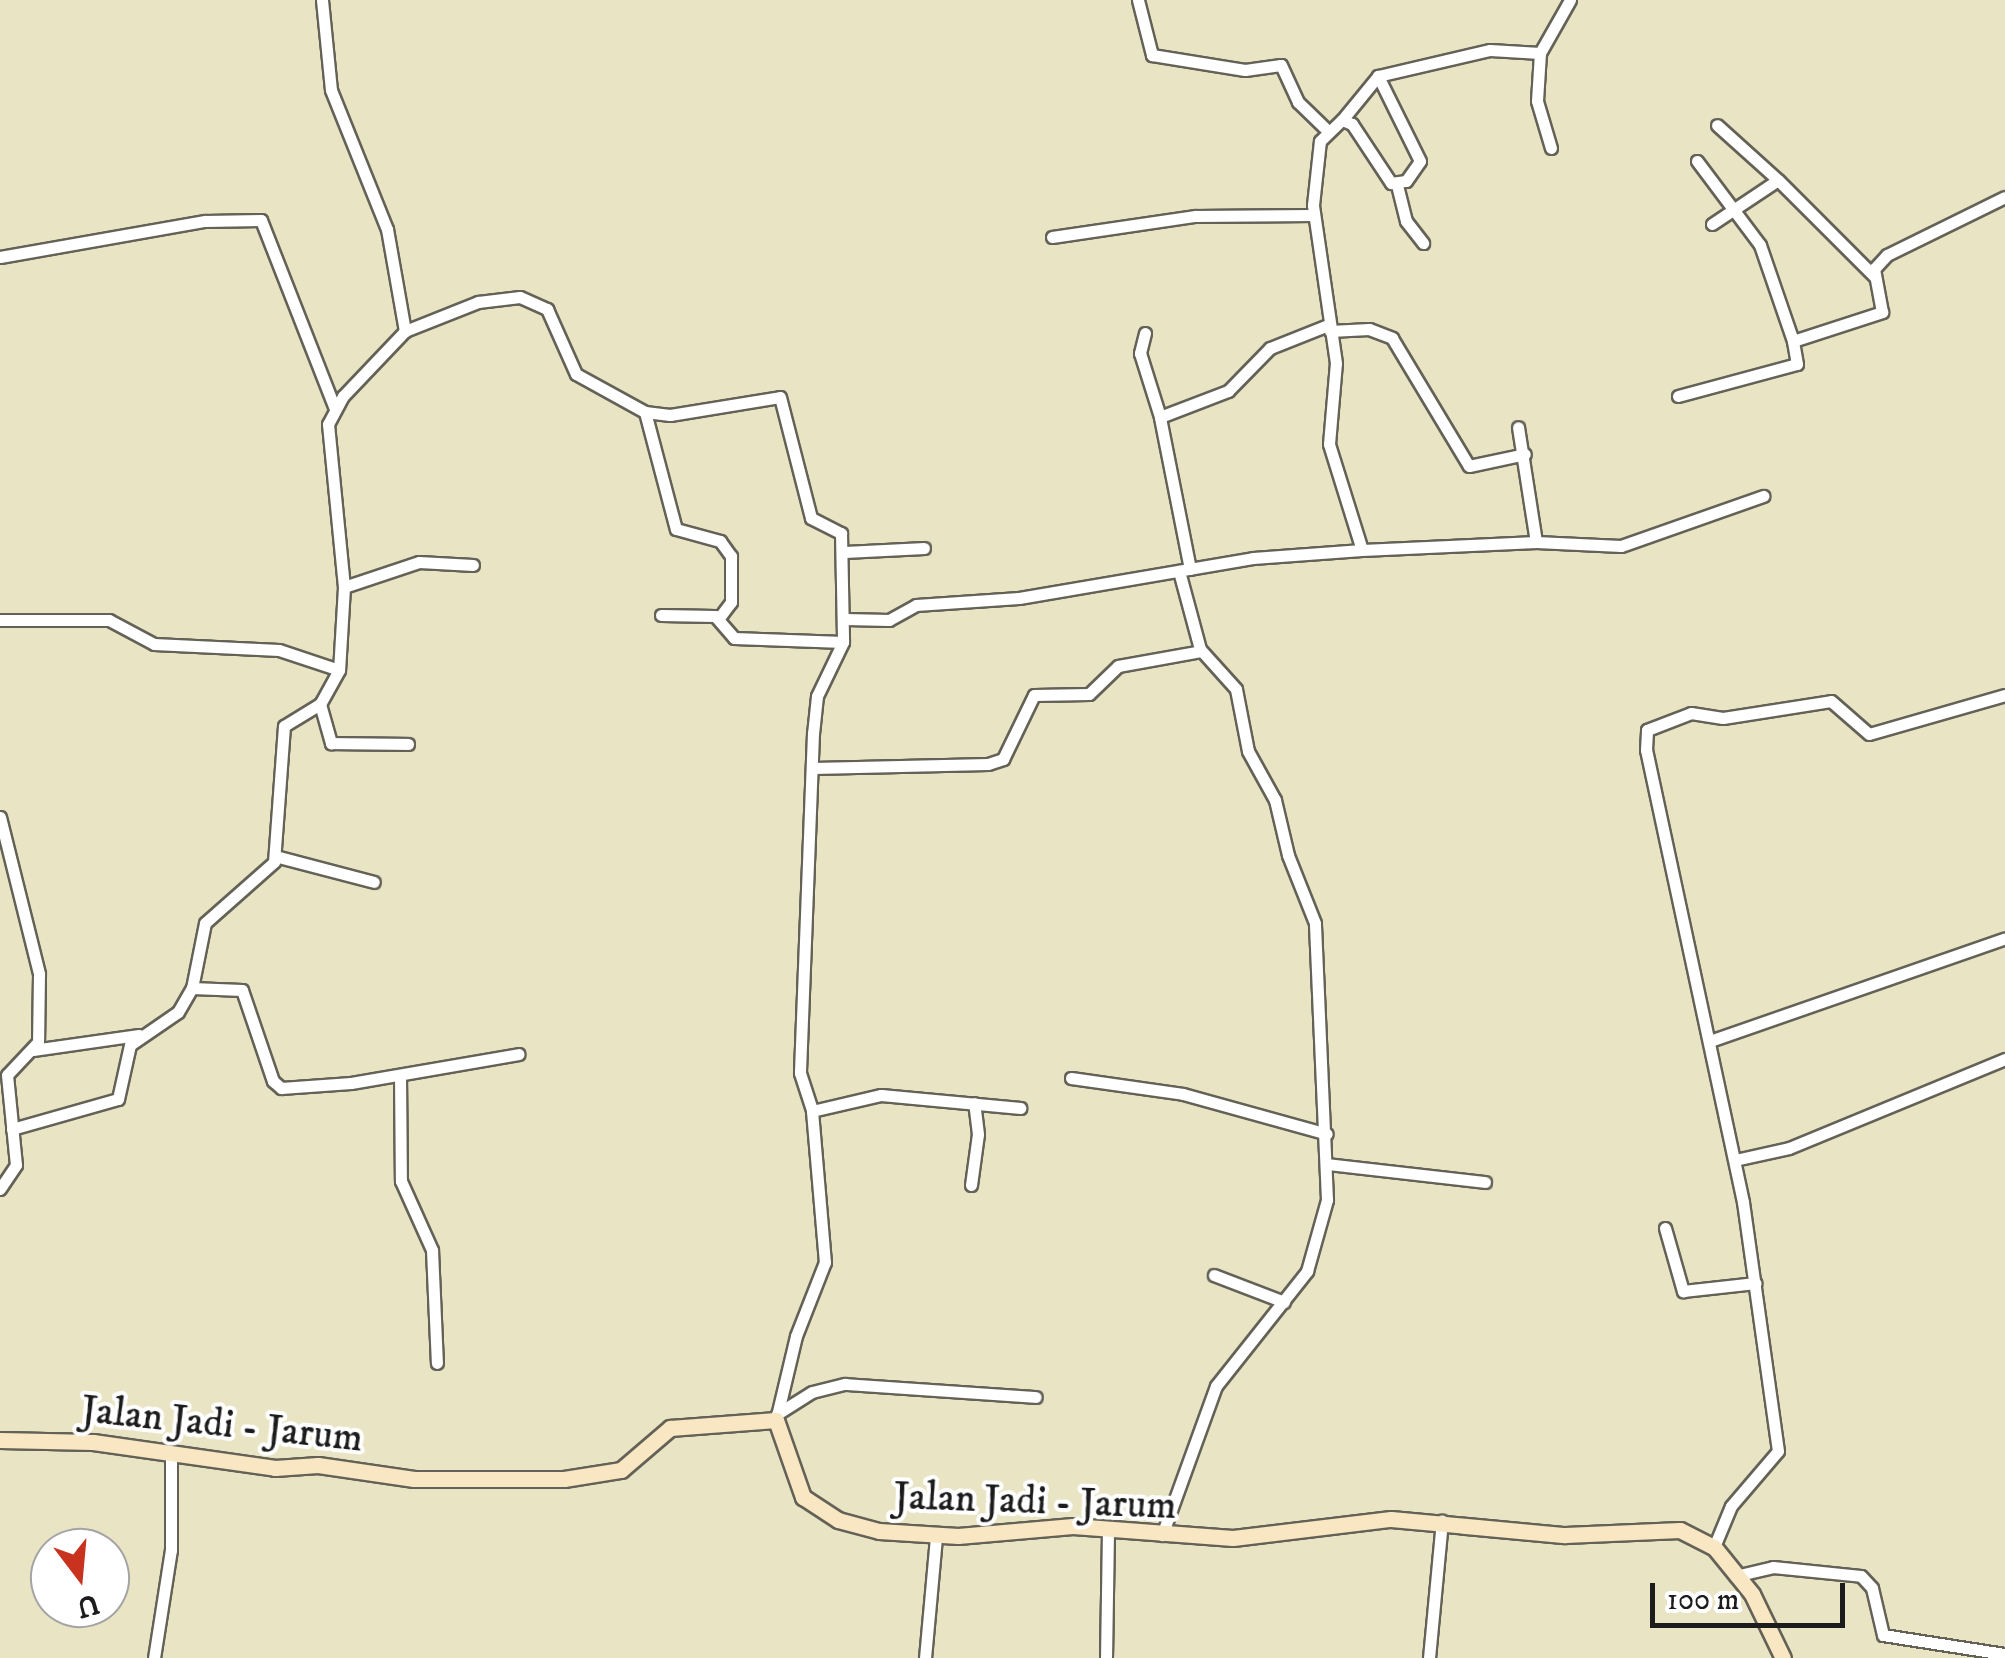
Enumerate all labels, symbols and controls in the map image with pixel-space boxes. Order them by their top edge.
street label: Jalan Jadi - Jarum [79,1386,365,1464]
street label: Jalan Jadi - Jarum [893,1473,1177,1531]
north arrow [30,1528,130,1628]
scale bar [1655,1563,1850,1625]
text: 100 m [1667,1582,1739,1619]
text: U [73,1586,103,1625]

